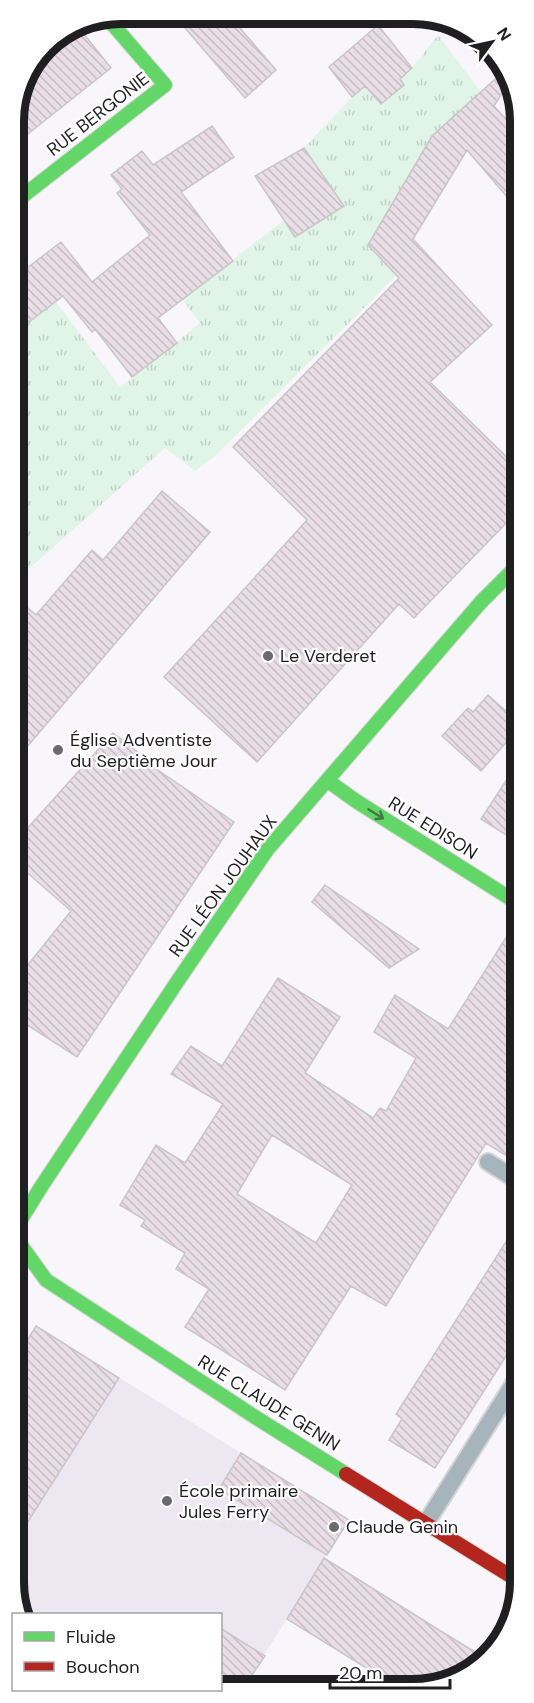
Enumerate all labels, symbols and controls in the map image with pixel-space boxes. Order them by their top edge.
north arrow [462,12,522,72]
text: N [492,23,516,45]
street label: RUE BERGONIE [42,67,154,161]
place label: Le Verderet [280,644,376,668]
marker: Le Verderet [261,649,275,663]
place label: Église Adventiste du Septième Jour [70,728,218,773]
marker: Église Adventiste du Septième Jour [51,743,65,757]
street label: RUE EDISON [384,791,482,865]
one-way arrow [367,808,384,820]
street label: RUE LÉON JOUHAUX [164,810,283,962]
street label: RUE CLAUDE GENIN [193,1350,345,1456]
place label: École primaire Jules Ferry [179,1479,298,1524]
marker: École primaire Jules Ferry [160,1494,174,1508]
place label: Claude Genin [346,1515,458,1539]
marker: Claude Genin [327,1520,341,1534]
legend [12,1613,222,1691]
text: Fluide [66,1625,116,1649]
scale bar [330,1652,450,1690]
text: Bouchon [66,1655,140,1679]
text: 20 m [339,1661,382,1685]

